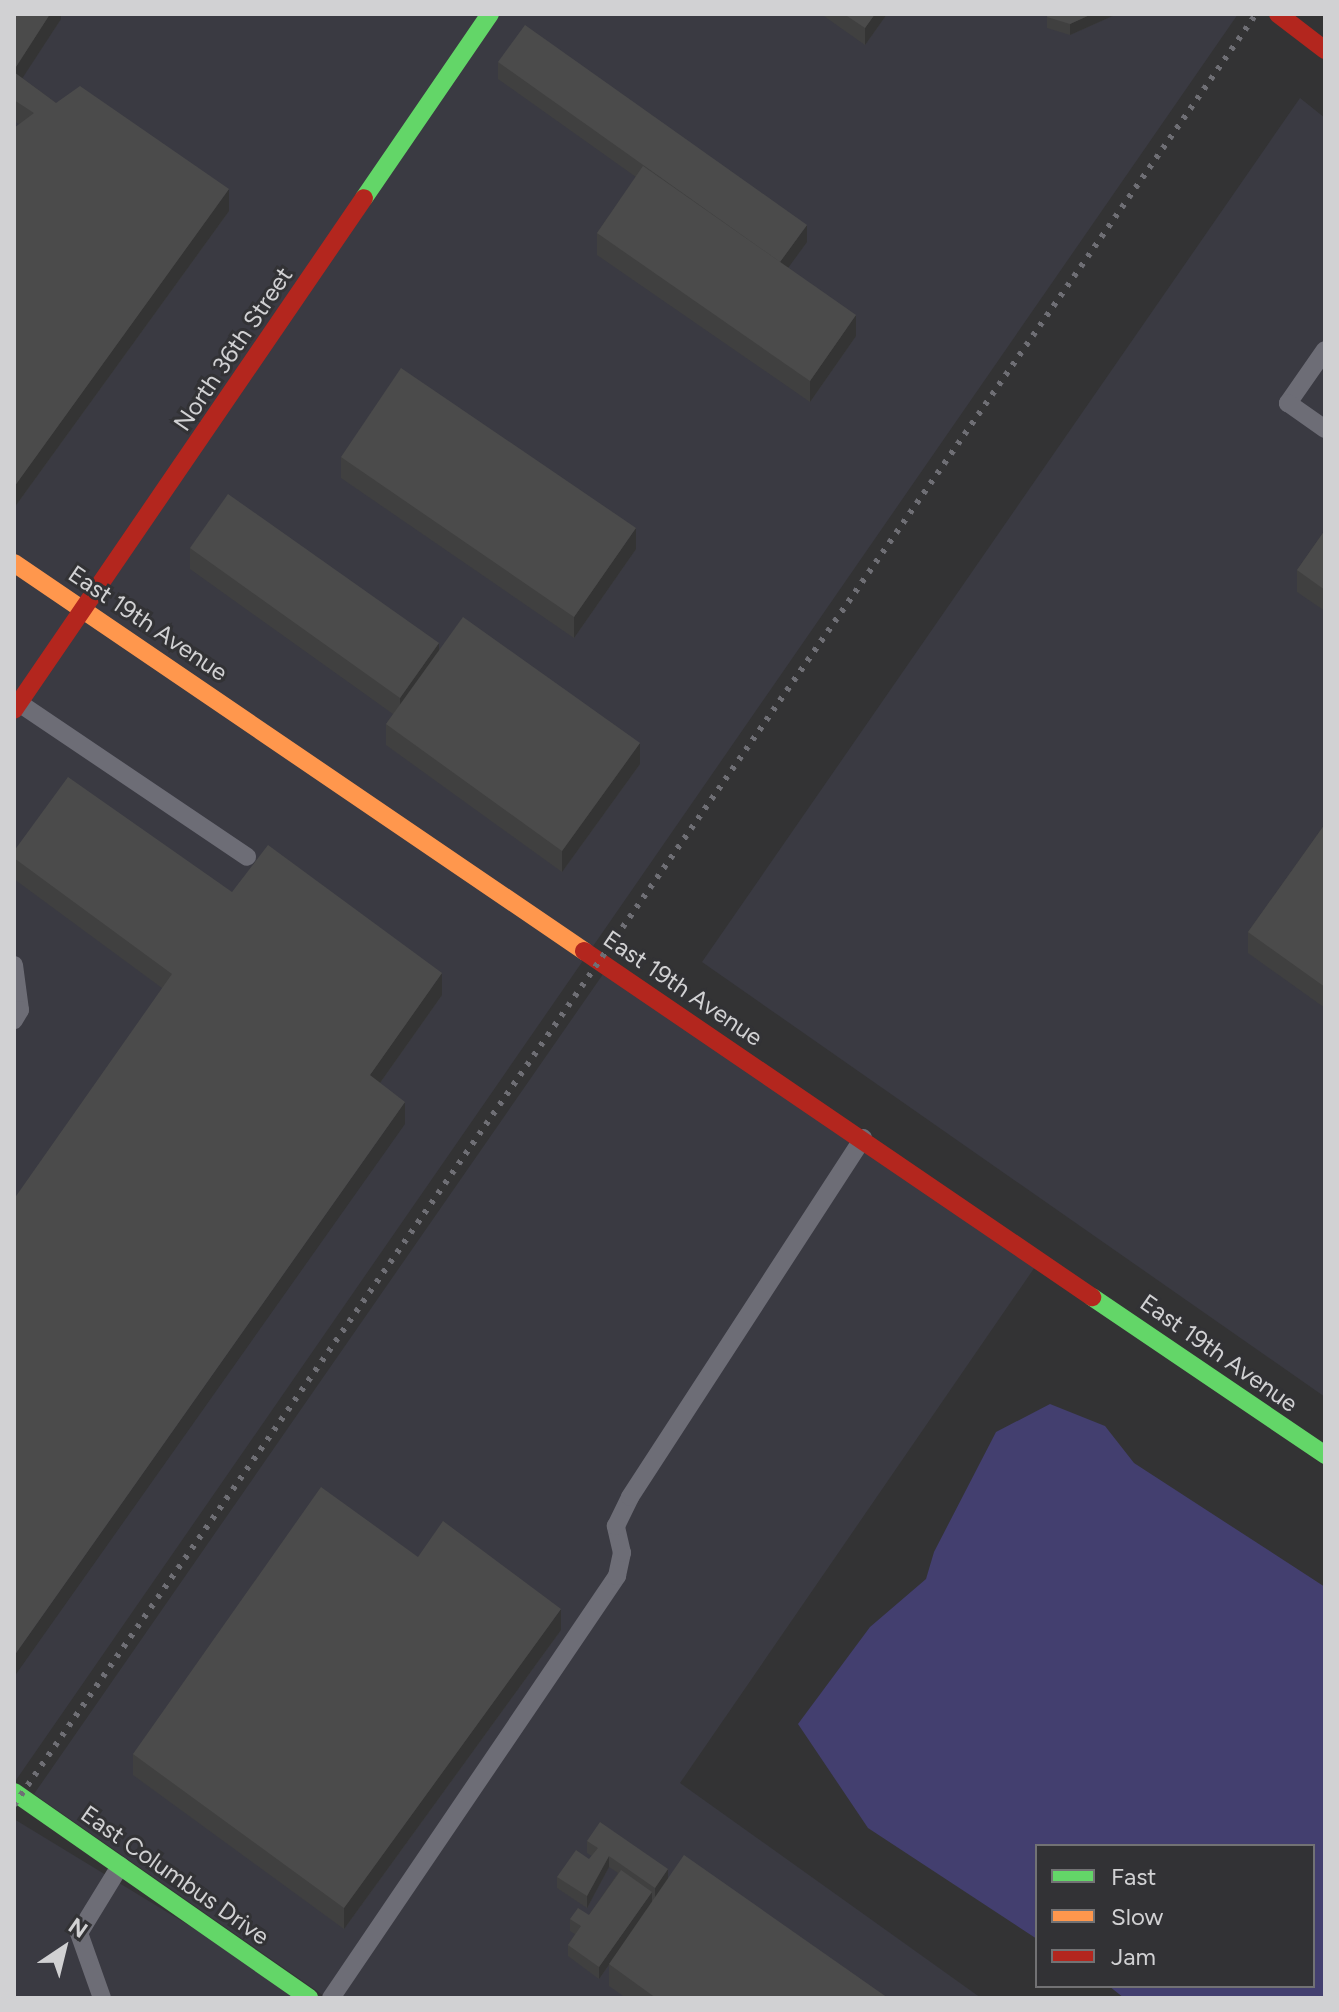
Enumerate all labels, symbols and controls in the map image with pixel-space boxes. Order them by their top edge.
street label: North 36th Street [168,262,298,436]
street label: East 19th Avenue [63,559,233,687]
street label: East 19th Avenue [598,924,768,1052]
street label: East 19th Avenue [1135,1288,1303,1418]
street label: East Columbus Drive [75,1799,275,1951]
legend [1035,1844,1315,1988]
text: Fast [1111,1862,1156,1891]
text: Slow [1111,1902,1163,1931]
north arrow [24,1908,104,1988]
text: N [63,1912,93,1944]
text: Jam [1111,1942,1156,1971]

